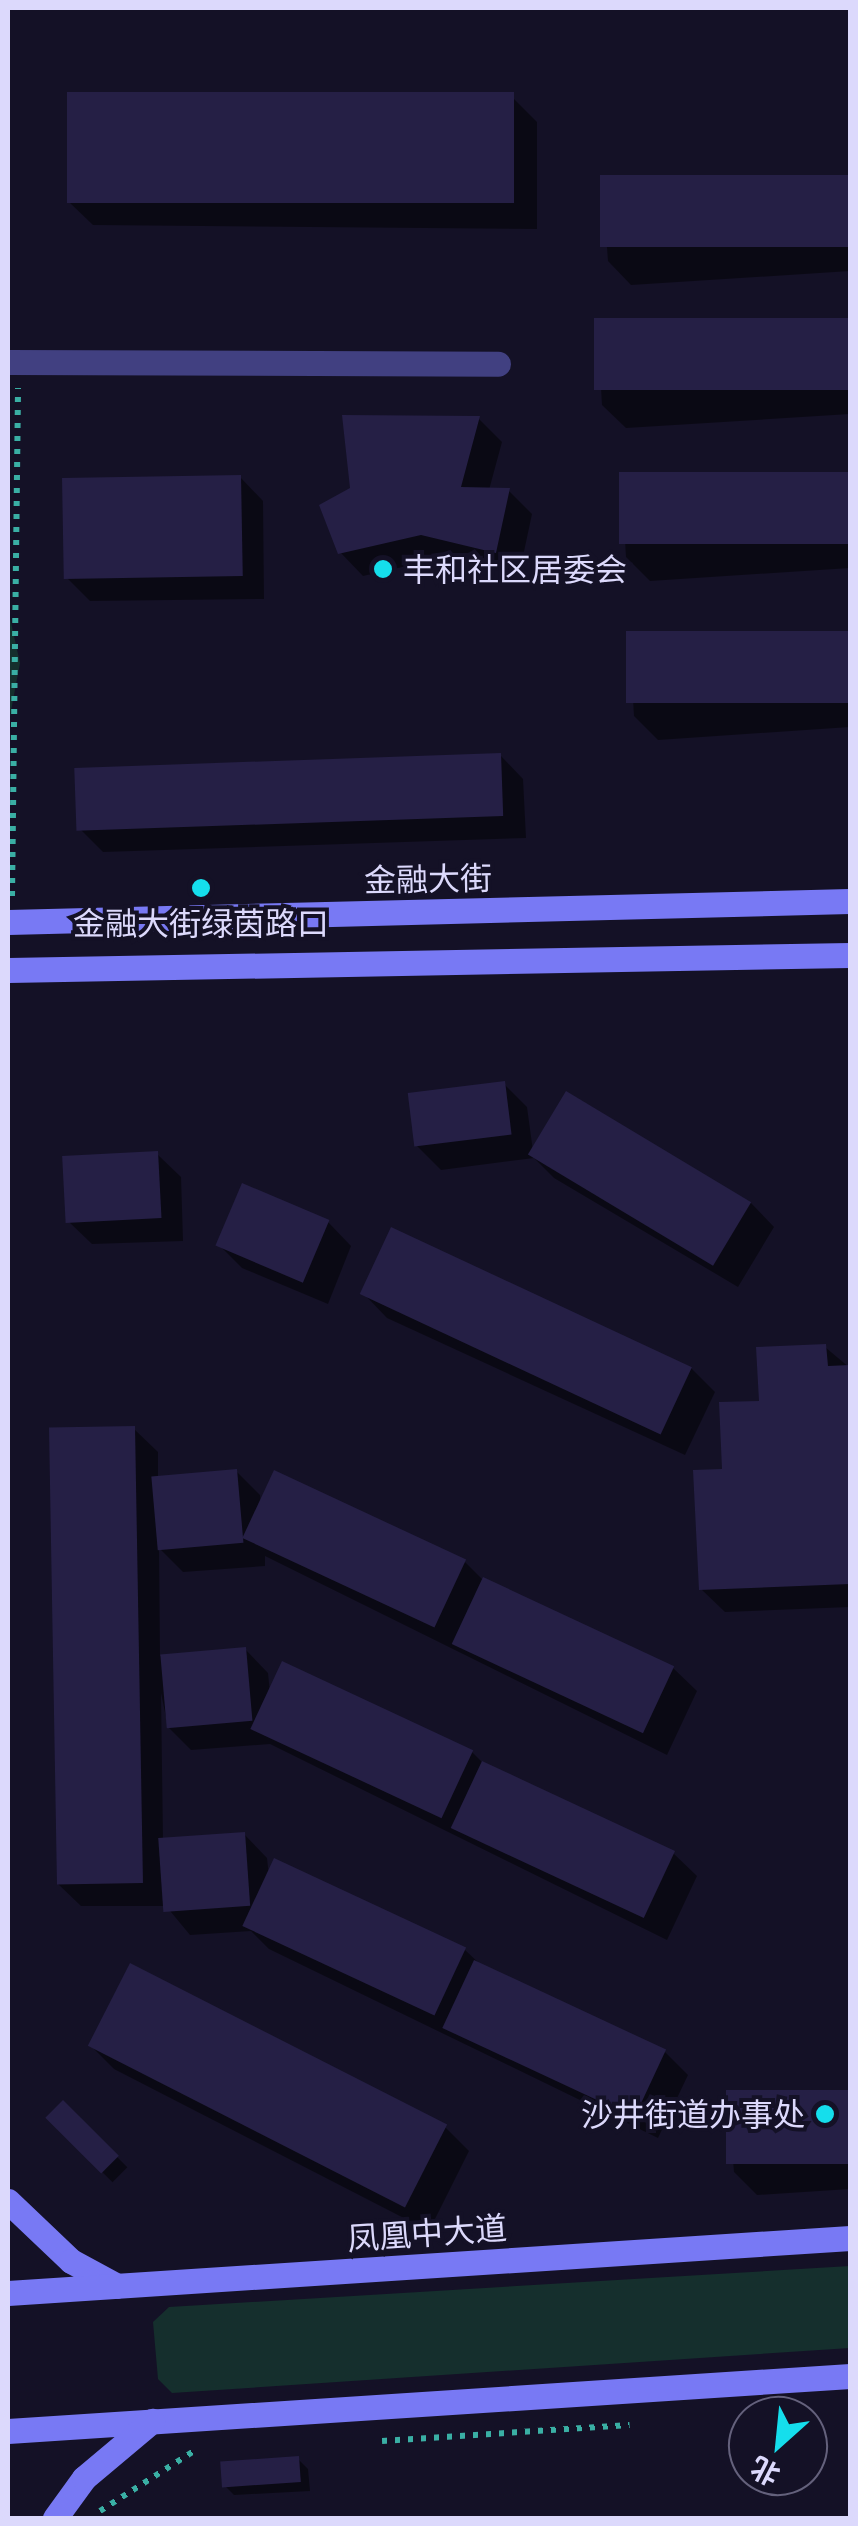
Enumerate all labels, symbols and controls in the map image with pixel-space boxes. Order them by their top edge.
place label: 丰和社区居委会 [403,550,627,588]
marker: 丰和社区居委会 [372,558,394,580]
street label: 金融大街 [364,859,492,899]
marker: 金融大街绿茵路口 [190,877,212,899]
place label: 金融大街绿茵路口 [73,904,329,942]
place label: 沙井街道办事处 [581,2095,805,2133]
marker: 沙井街道办事处 [814,2103,836,2125]
street label: 凤凰中大道 [346,2208,508,2258]
north arrow [728,2396,828,2496]
text: 北 [745,2449,785,2493]

